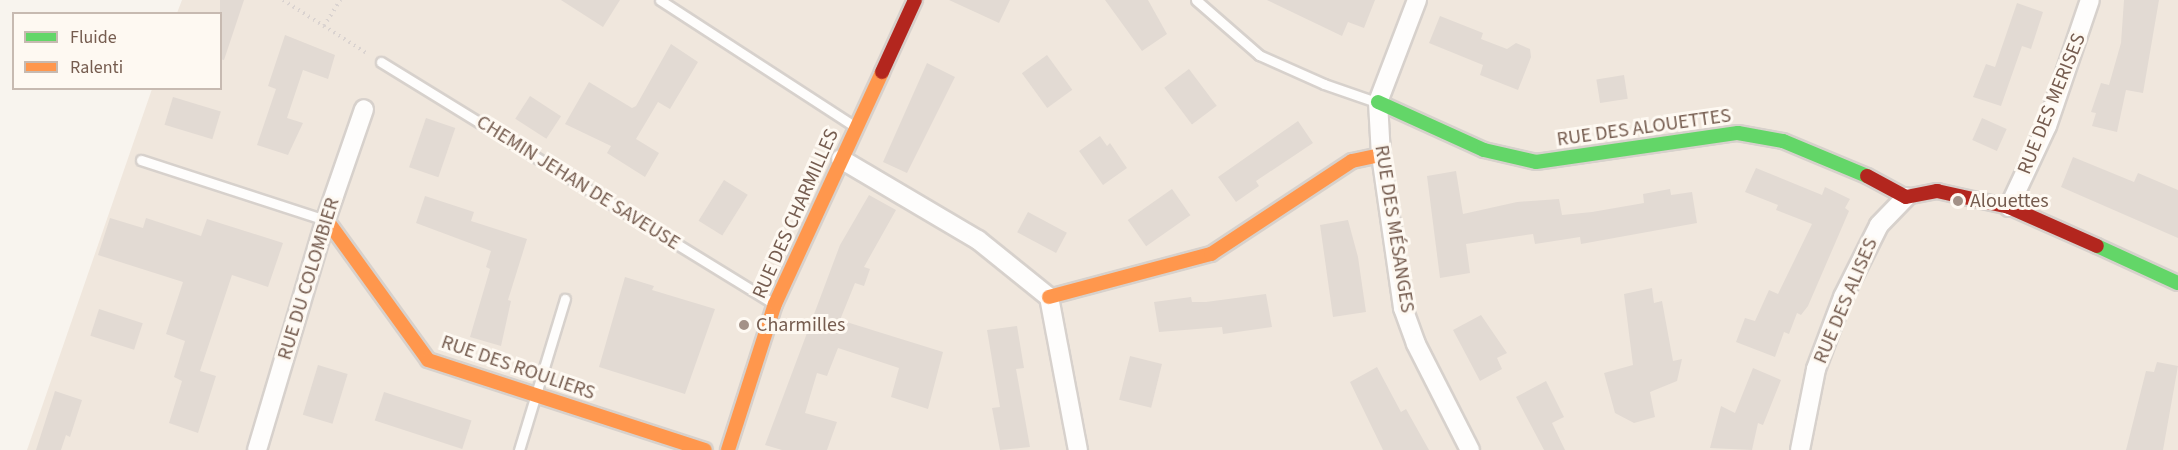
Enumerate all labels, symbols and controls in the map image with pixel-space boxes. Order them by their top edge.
legend [12,12,222,90]
text: Fluide [70,25,117,50]
street label: RUE DES MERISES [2013,30,2091,178]
text: Ralenti [70,55,123,80]
street label: RUE DES ALOUETTES [1555,104,1733,152]
street label: CHEMIN JEHAN DE SAVEUSE [472,110,684,256]
street label: RUE DES CHARMILLES [748,125,844,303]
street label: RUE DES MÉSANGES [1369,143,1419,315]
place label: Alouettes [1970,189,2049,213]
marker: Alouettes [1951,194,1965,208]
street label: RUE DU COLOMBIER [273,195,345,363]
street label: RUE DES ALISES [1809,235,1883,367]
place label: Charmilles [756,313,845,337]
marker: Charmilles [737,318,751,332]
street label: RUE DES ROULIERS [438,330,598,406]

